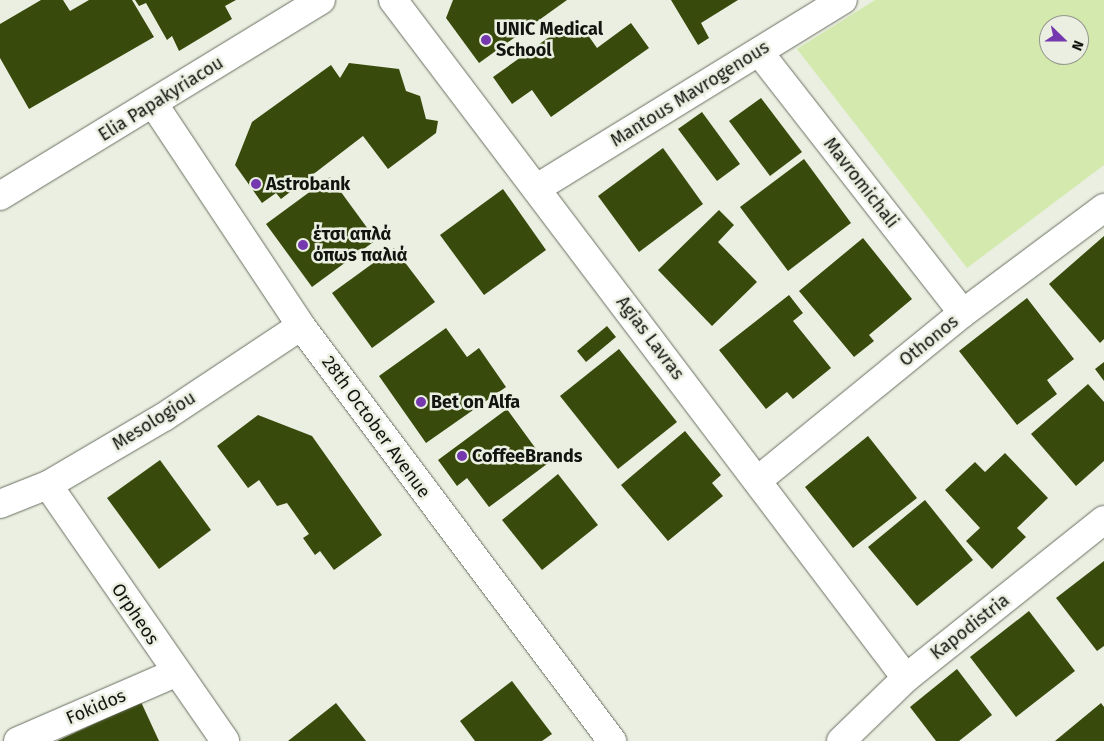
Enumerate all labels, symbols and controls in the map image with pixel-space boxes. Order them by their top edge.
north arrow [1039,15,1089,65]
place label: UNIC Medical School [496,19,603,62]
marker: UNIC Medical School [480,34,492,46]
street label: Mantous Mavrogenous [607,36,773,152]
text: N [1068,38,1087,53]
street label: Elia Papakyriacou [95,52,227,146]
street label: Mavromichali [819,133,903,233]
place label: Astrobank [266,173,350,195]
marker: Astrobank [250,178,262,190]
place label: έτσι απλά όπωs παλιά [313,224,408,266]
marker: έτσι απλά όπωs παλιά [297,239,309,251]
street label: Agias Lavras [612,292,688,384]
street label: Othonos [895,311,963,371]
street label: 28th October Avenue [317,352,435,502]
street label: Mesologiou [108,387,200,455]
place label: Bet on Alfa [431,391,520,413]
marker: Bet on Alfa [415,396,427,408]
place label: CoffeeBrands [472,445,582,467]
marker: CoffeeBrands [456,450,468,462]
street label: Orpheos [107,579,163,649]
street label: Kapodistria [926,590,1014,664]
street label: Fokidos [63,685,129,729]

